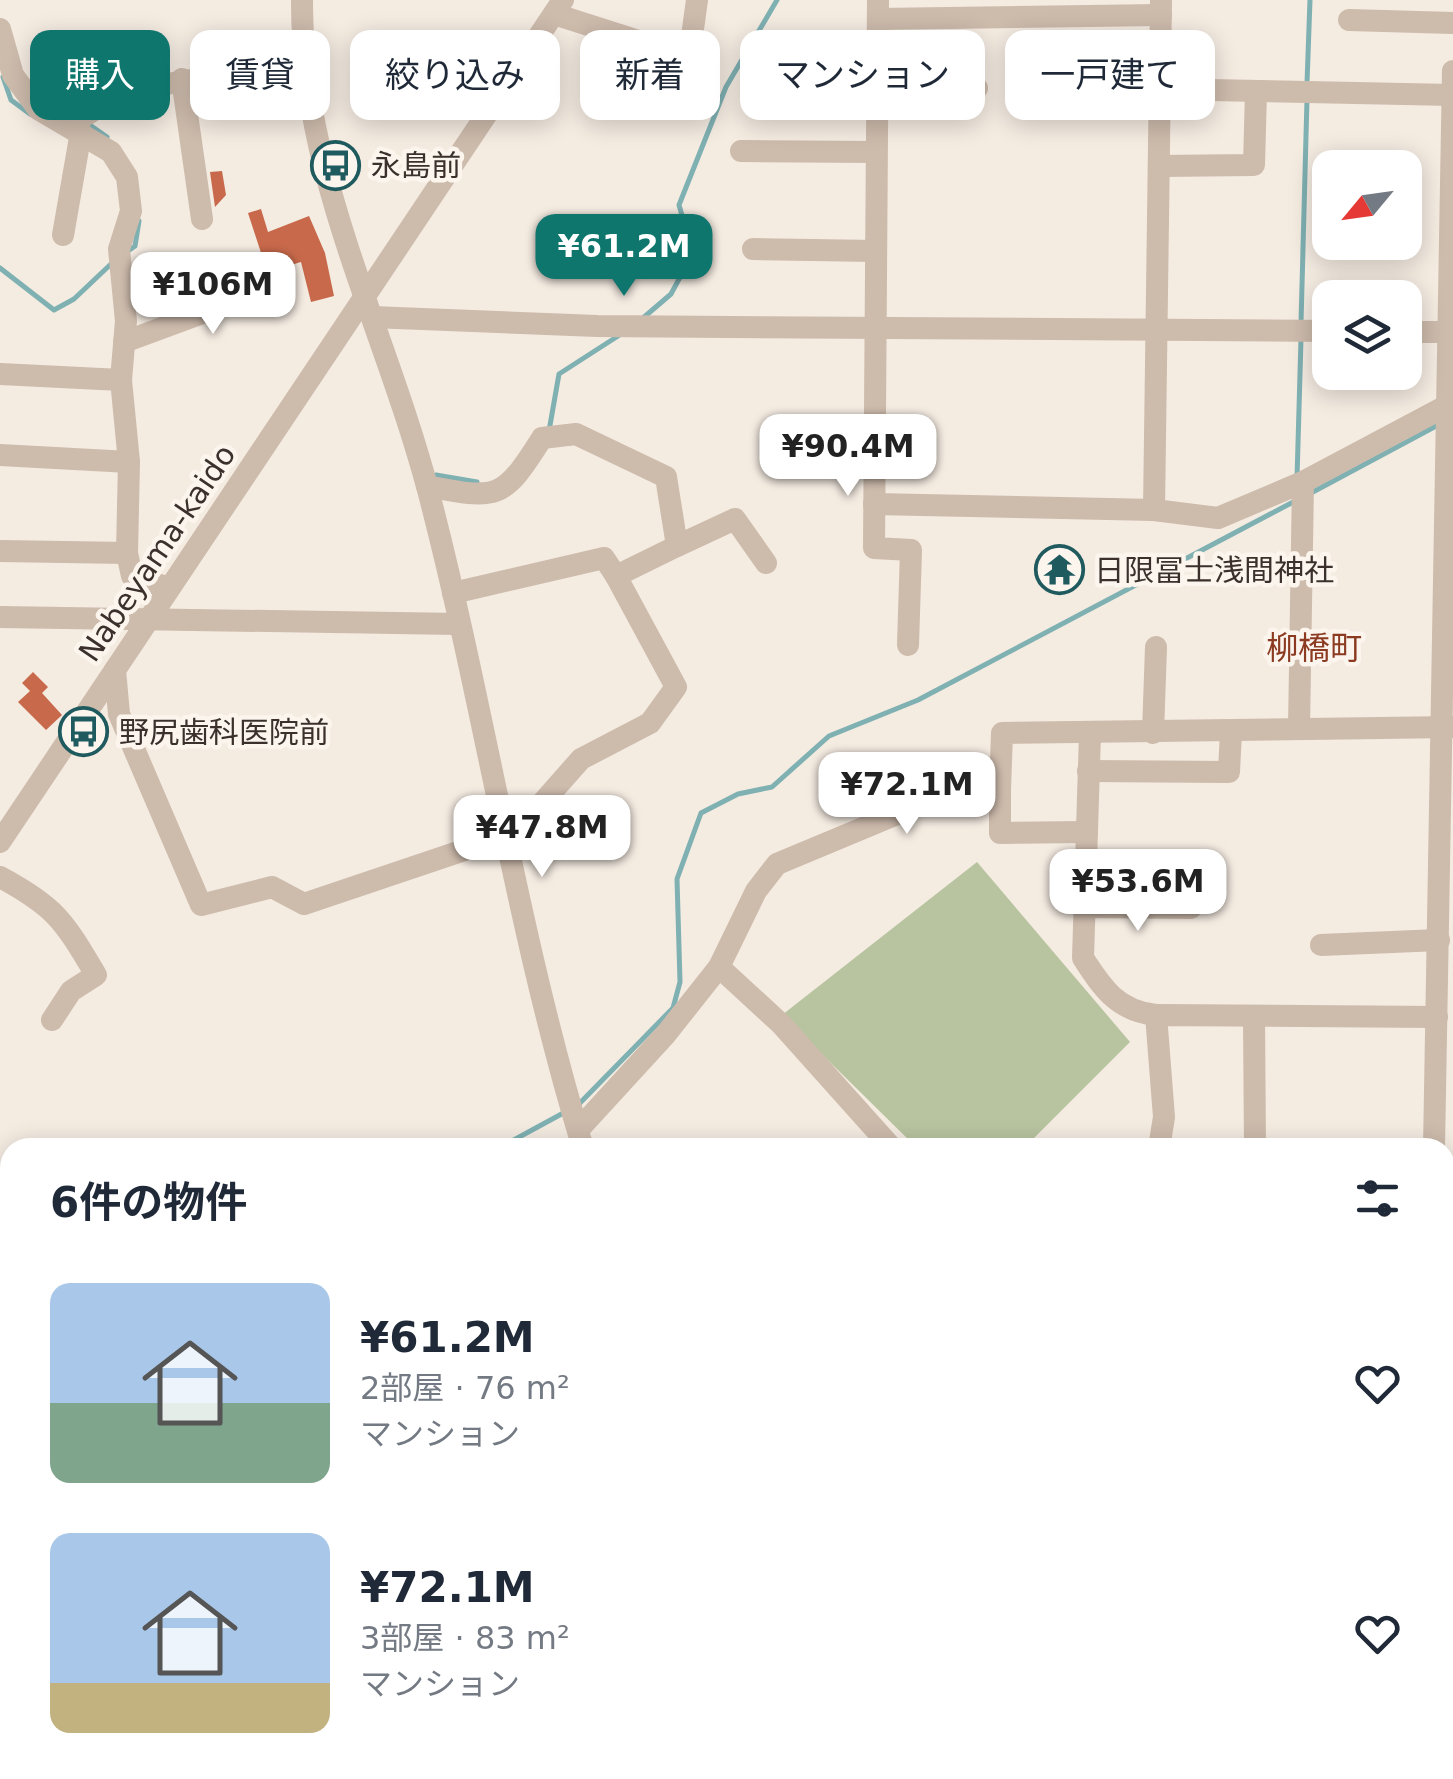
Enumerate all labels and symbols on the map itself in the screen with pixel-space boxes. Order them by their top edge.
bus stop icon: 永島前 [310,139,362,191]
place label: 永島前 [371,148,461,183]
north arrow [1312,150,1422,260]
pin: ¥61.2M [543,214,705,299]
pin: ¥106M [143,252,283,337]
pin: ¥90.4M [767,414,929,499]
street label: Nabeyama-kaido [72,438,242,668]
temple icon: 日限冨士浅間神社 [1033,544,1085,596]
place label: 日限冨士浅間神社 [1094,553,1334,588]
district label: 柳橋町 [1266,629,1362,667]
bus stop icon: 野尻歯科医院前 [58,706,110,758]
place label: 野尻歯科医院前 [119,715,329,750]
pin: ¥72.1M [826,752,988,837]
pin: ¥47.8M [461,795,623,880]
pin: ¥53.6M [1057,849,1219,934]

